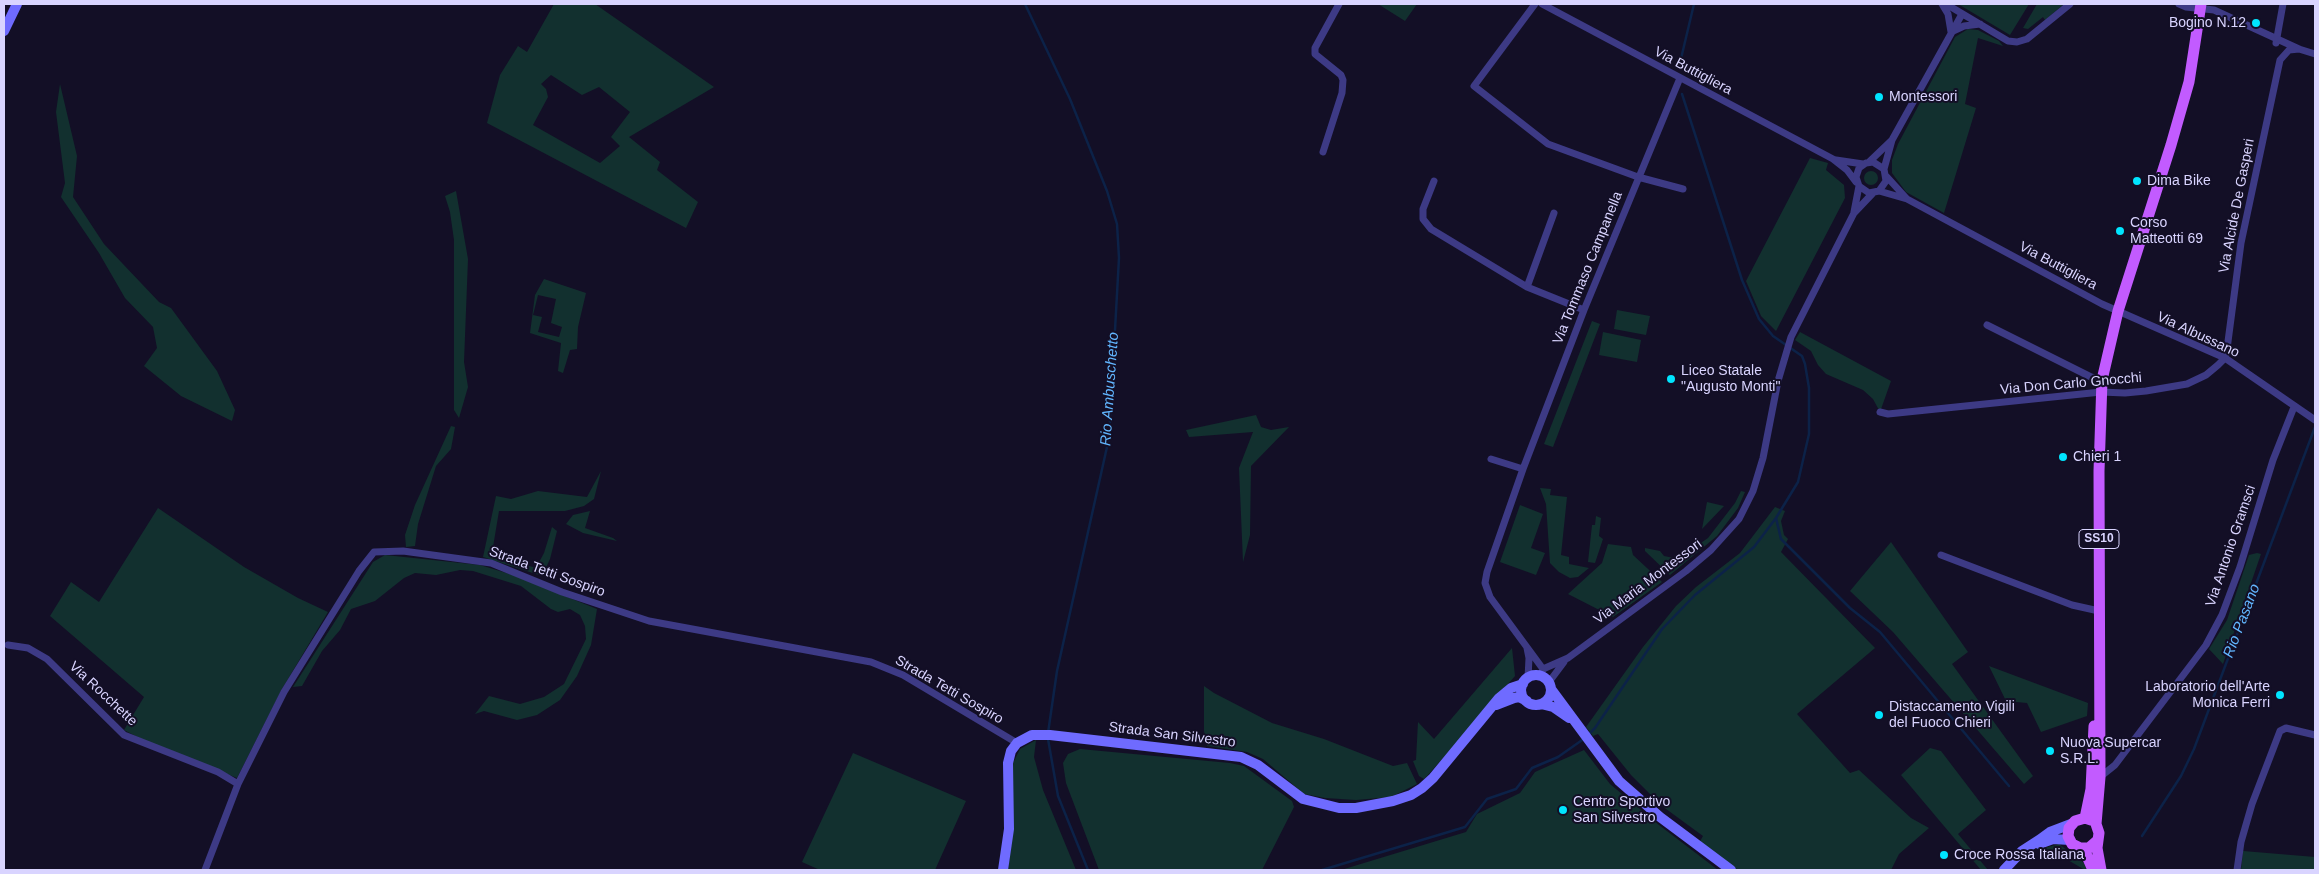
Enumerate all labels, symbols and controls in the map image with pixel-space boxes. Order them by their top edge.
place label: Bogino N.12 [2169,15,2246,31]
marker: Bogino N.12 [2250,17,2262,29]
street label: Via Buttigliera [1651,43,1735,99]
place label: Montessori [1889,89,1957,105]
marker: Montessori [1873,91,1885,103]
street label: Via Alcide De Gasperi [2216,137,2258,275]
place label: Dima Bike [2147,173,2211,189]
marker: Dima Bike [2131,175,2143,187]
street label: Via Tommaso Campanella [1550,189,1626,347]
place label: Corso Matteotti 69 [2130,215,2203,248]
marker: Corso Matteotti 69 [2114,225,2126,237]
street label: Via Buttigliera [2016,238,2100,294]
street label: Via Albussano [2154,309,2242,361]
water label: Rio Ambuschetto [1097,331,1123,447]
place label: Liceo Statale "Augusto Monti" [1681,363,1780,396]
street label: Via Don Carlo Gnocchi [1999,369,2143,399]
marker: Liceo Statale "Augusto Monti" [1665,373,1677,385]
place label: Chieri 1 [2073,449,2121,465]
marker: Chieri 1 [2057,451,2069,463]
street label: Via Antonio Gramsci [2202,483,2260,609]
road number: SS10 [2079,530,2119,548]
street label: Via Maria Montessori [1591,536,1705,628]
street label: Strada Tetti Sospiro [487,543,607,601]
water label: Rio Pasano [2220,582,2264,660]
street label: Strada Tetti Sospiro [892,652,1006,728]
street label: Via Rocchette [65,658,141,730]
place label: Laboratorio dell'Arte Monica Ferri [2145,679,2270,712]
marker: Laboratorio dell'Arte Monica Ferri [2274,689,2286,701]
place label: Distaccamento Vigili del Fuoco Chieri [1889,699,2015,732]
marker: Distaccamento Vigili del Fuoco Chieri [1873,709,1885,721]
street label: Strada San Silvestro [1108,719,1236,751]
place label: Nuova Supercar S.R.L. [2060,735,2161,768]
marker: Nuova Supercar S.R.L. [2044,745,2056,757]
place label: Centro Sportivo San Silvestro [1573,794,1670,826]
marker: Centro Sportivo San Silvestro [1557,804,1569,816]
place label: Croce Rossa Italiana [1954,847,2084,863]
marker: Croce Rossa Italiana [1938,849,1950,861]

